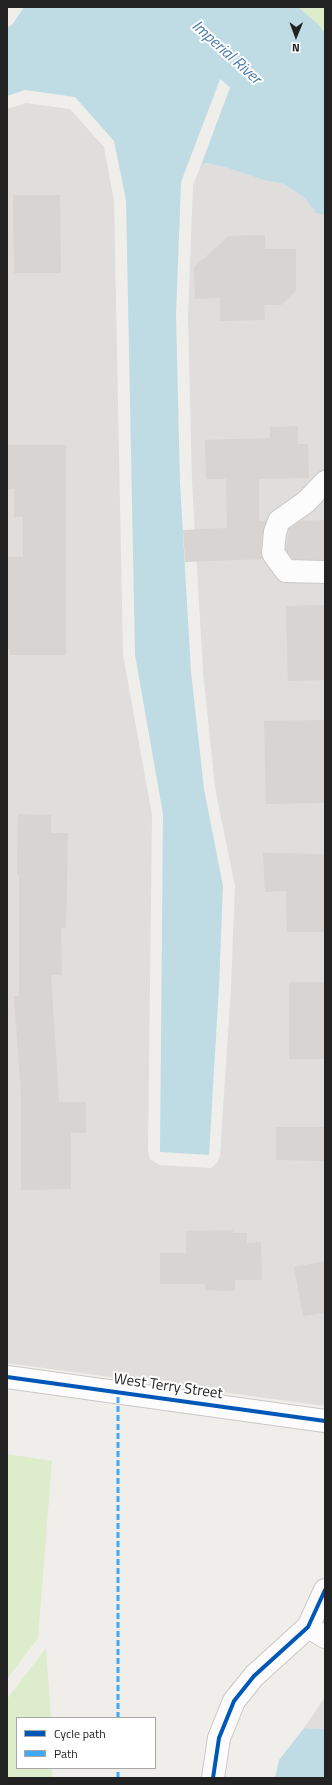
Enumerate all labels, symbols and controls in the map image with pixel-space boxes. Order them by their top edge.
north arrow [276,16,316,56]
water label: Imperial River [187,17,265,89]
text: N [292,40,300,56]
street label: West Terry Street [112,1370,224,1404]
legend [16,1717,156,1769]
text: Cycle path [54,1724,106,1743]
text: Path [54,1744,78,1763]

